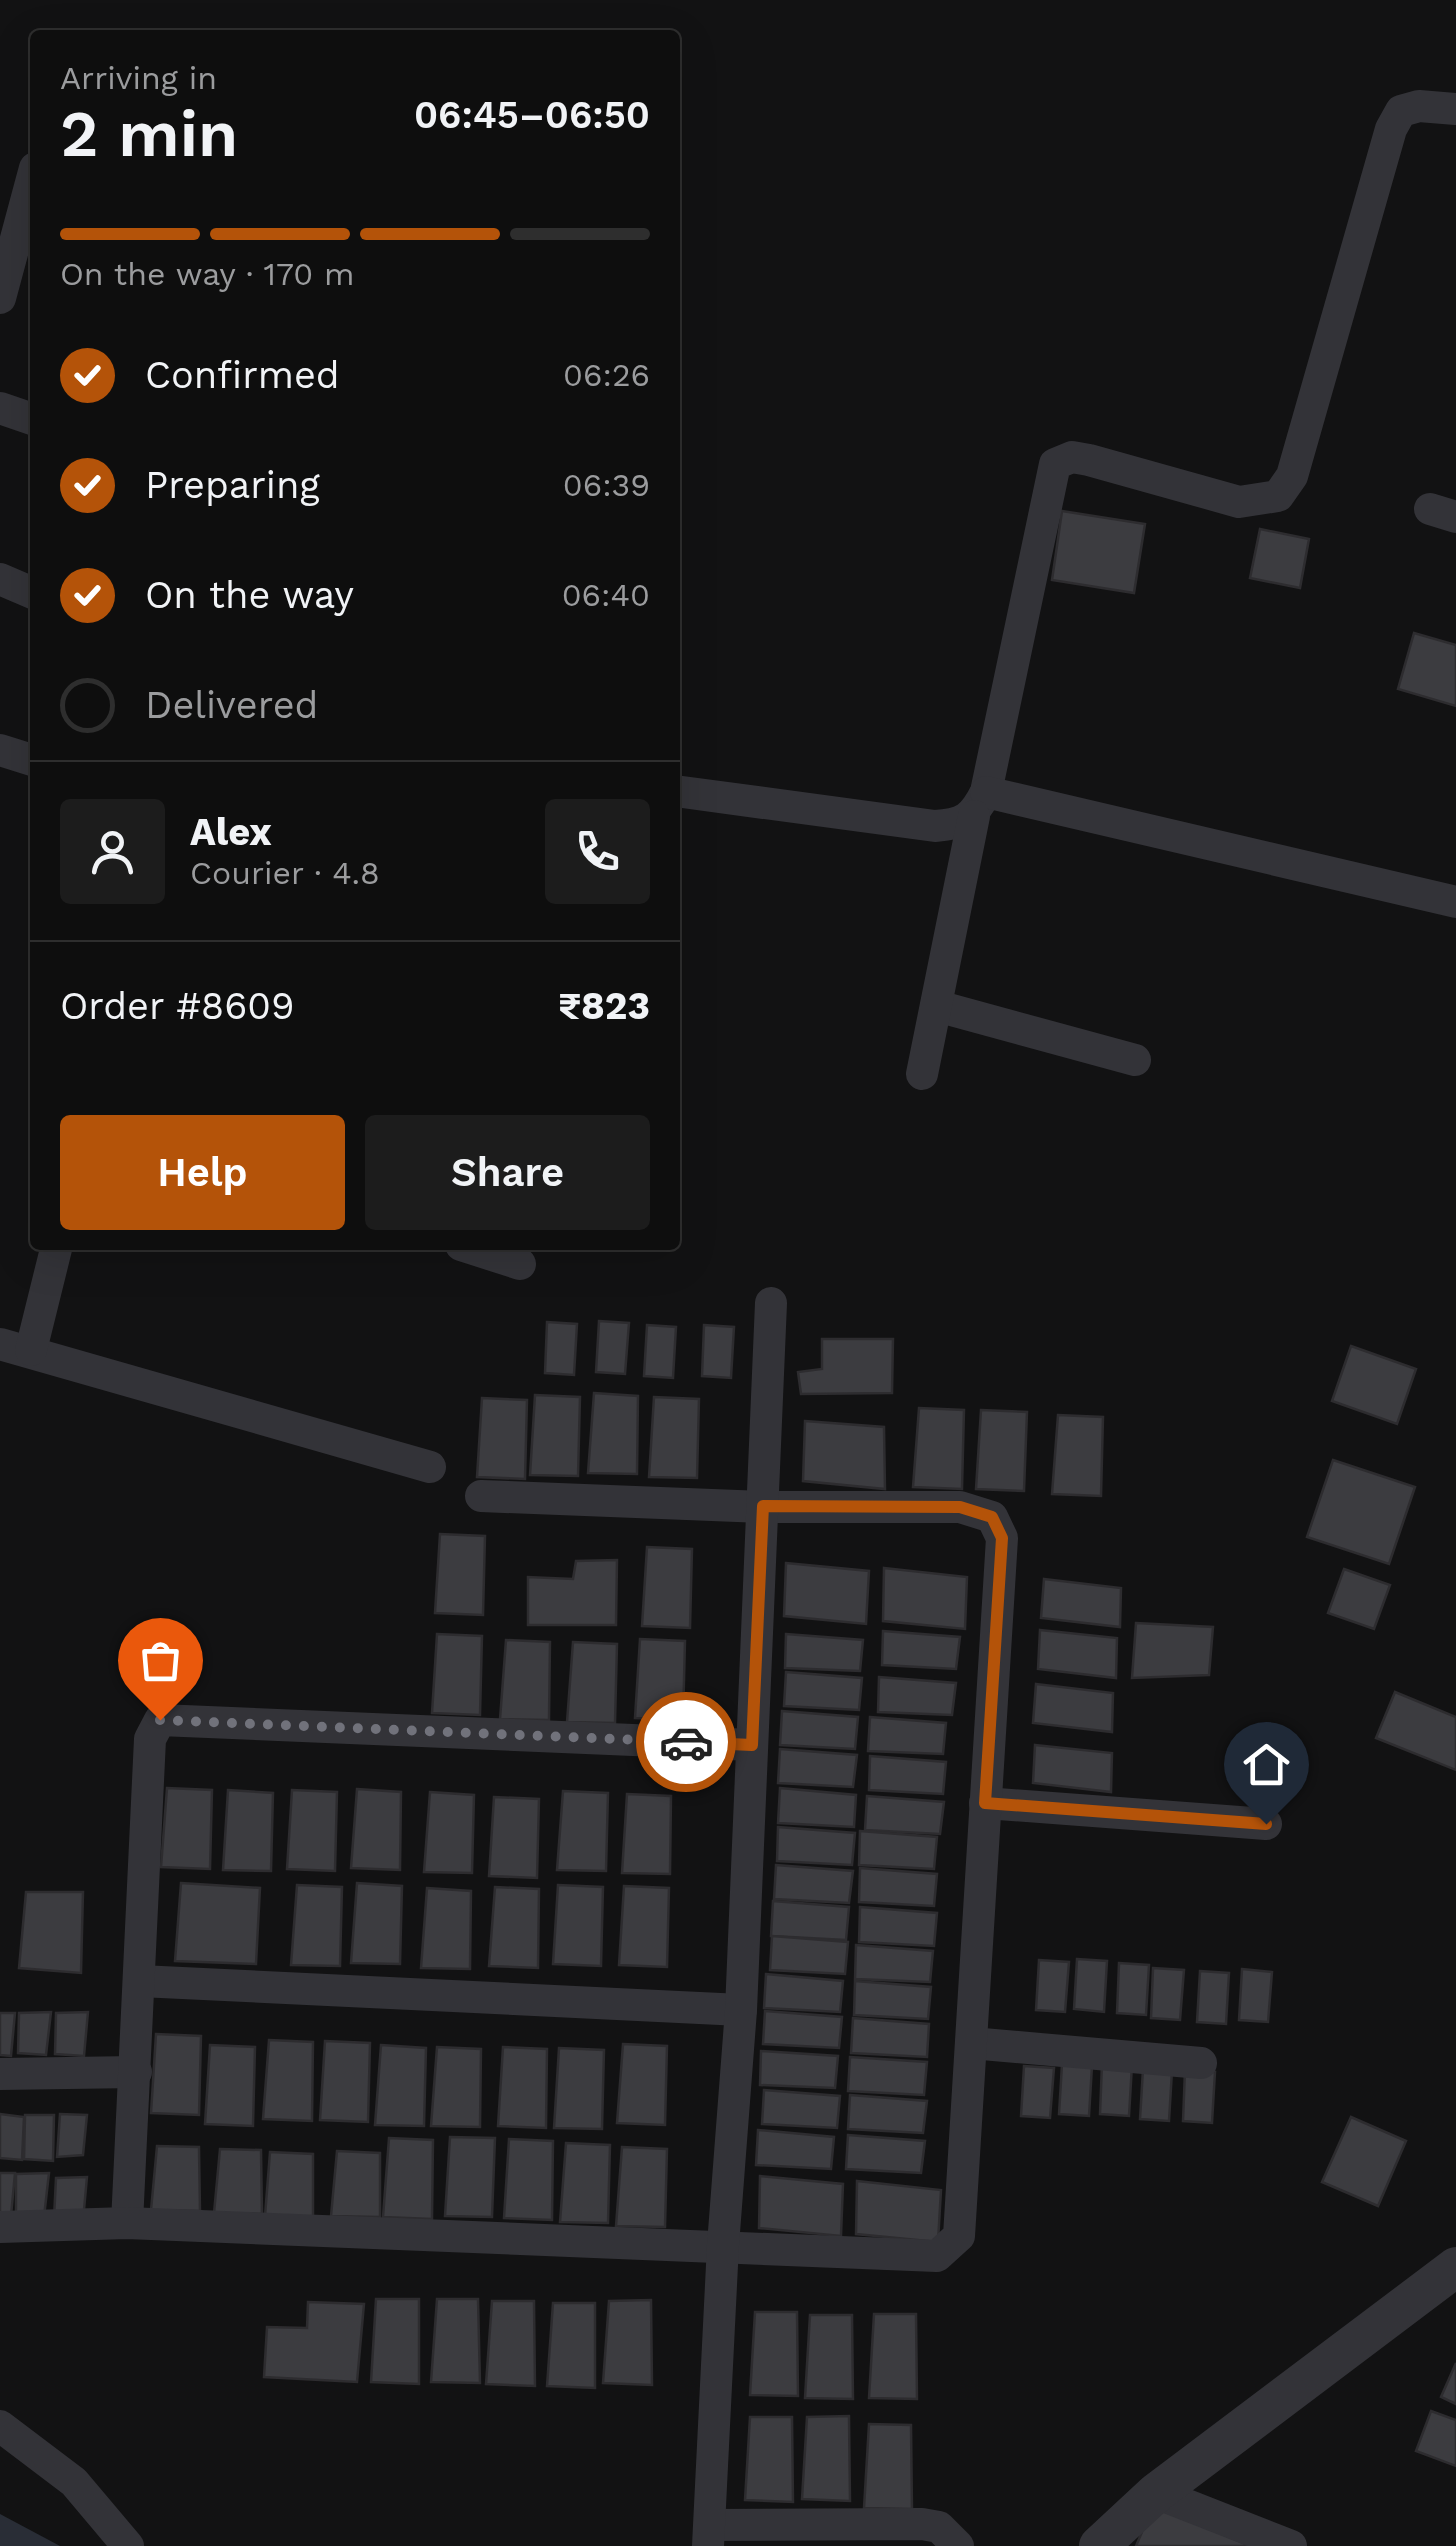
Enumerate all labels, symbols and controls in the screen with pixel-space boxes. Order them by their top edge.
text: Arriving in [60,59,217,97]
text: 06:45–06:50 [414,93,650,137]
text: 2 min [60,96,238,172]
text: On the way · 170 m [60,255,355,293]
icon: check [60,348,115,403]
text: Confirmed [145,353,340,397]
text: 06:26 [563,356,650,394]
icon: check [60,458,115,513]
text: Preparing [145,463,320,507]
text: 06:39 [563,466,650,504]
icon: check [60,568,115,623]
text: On the way [145,573,354,617]
text: 06:40 [562,576,650,614]
text: Delivered [145,683,318,727]
button: person [60,799,165,904]
button: phone [545,799,650,904]
text: Alex [190,810,272,854]
text: Courier · 4.8 [190,854,380,892]
text: Order #8609 [60,984,294,1028]
text: ₹823 [558,984,650,1028]
button: Help [60,1115,345,1230]
button: Share [365,1115,650,1230]
pin [118,1618,203,1721]
icon: bag [133,1633,188,1688]
courier [636,1692,736,1792]
icon: car [659,1715,714,1770]
pin [1224,1722,1309,1825]
icon: home [1239,1737,1294,1792]

